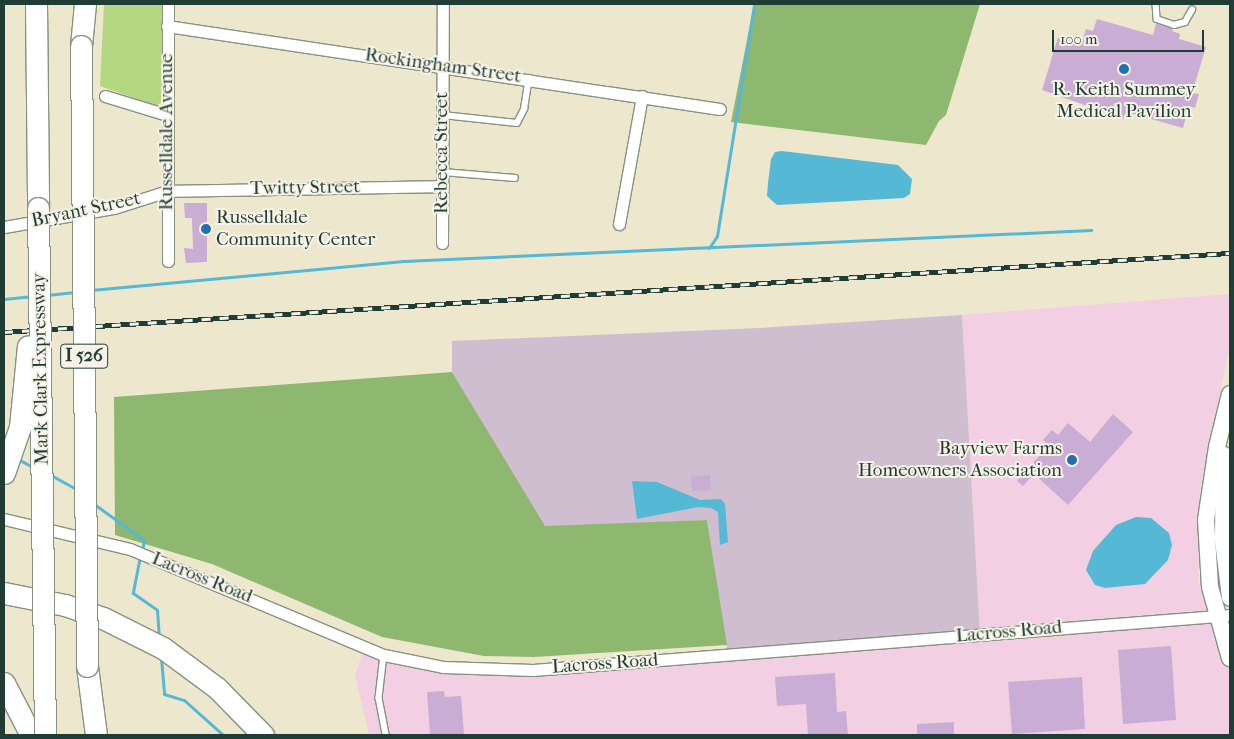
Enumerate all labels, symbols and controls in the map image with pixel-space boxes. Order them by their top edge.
scale bar [1054,20,1206,52]
text: 100 m [1060,30,1098,48]
street label: Rockingham Street [363,44,523,88]
street label: Russelldale Avenue [156,53,178,211]
marker: R. Keith Summey Medical Pavilion [1117,62,1131,76]
place label: R. Keith Summey Medical Pavilion [1052,79,1196,123]
street label: Rebecca Street [431,92,453,214]
street label: Twitty Street [250,176,360,200]
street label: Bryant Street [29,187,143,233]
place label: Russelldale Community Center [216,207,375,251]
marker: Russelldale Community Center [200,223,212,235]
street label: Mark Clark Expressway [28,273,54,465]
road number: I 526 [59,341,109,372]
place label: Bayview Farms Homeowners Association [858,438,1062,482]
marker: Bayview Farms Homeowners Association [1066,454,1078,466]
street label: Lacross Road [148,547,256,609]
street label: Lacross Road [955,616,1063,648]
street label: Lacross Road [551,649,659,679]

